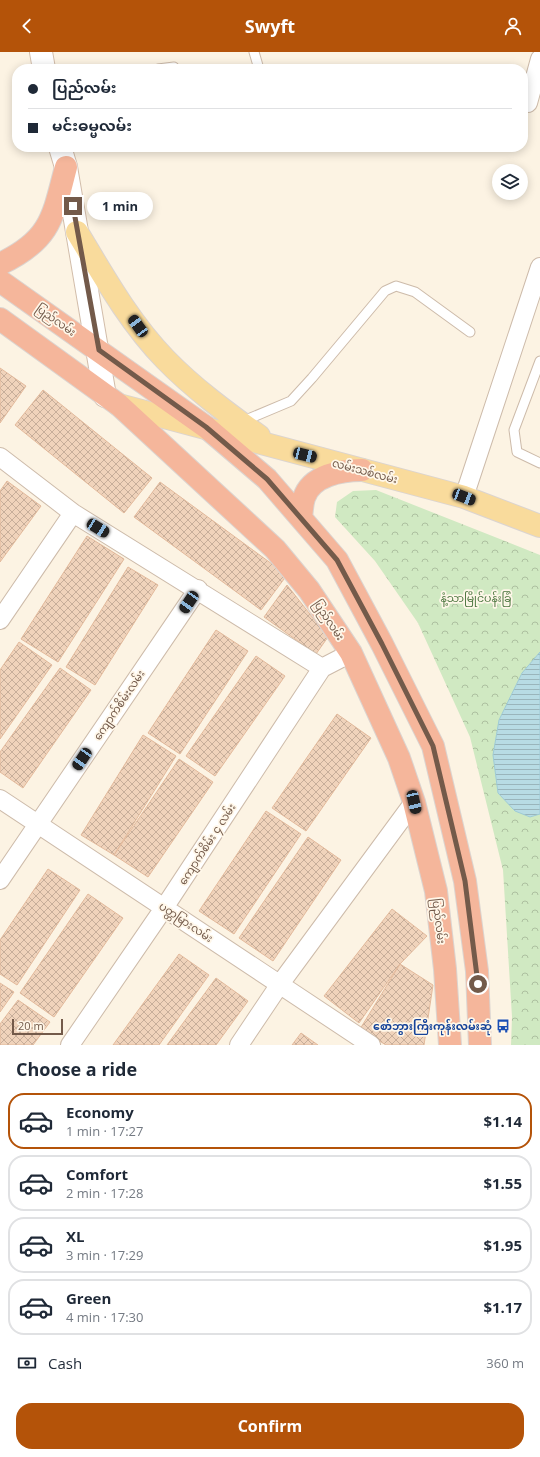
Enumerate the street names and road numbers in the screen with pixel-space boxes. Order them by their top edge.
street label: ပြည်လမ်း [32,300,79,341]
street label: လမ်းသစ်လမ်း [331,455,400,486]
street label: ပြည်လမ်း [309,597,349,644]
street label: ကျောက်စိမ်းလမ်း [90,667,149,744]
street label: ကျောက်စိမ်း ၄ လမ်း [175,800,240,888]
street label: ပြည်လမ်း [427,897,450,945]
street label: ပတ္တမြားလမ်း [155,898,216,947]

